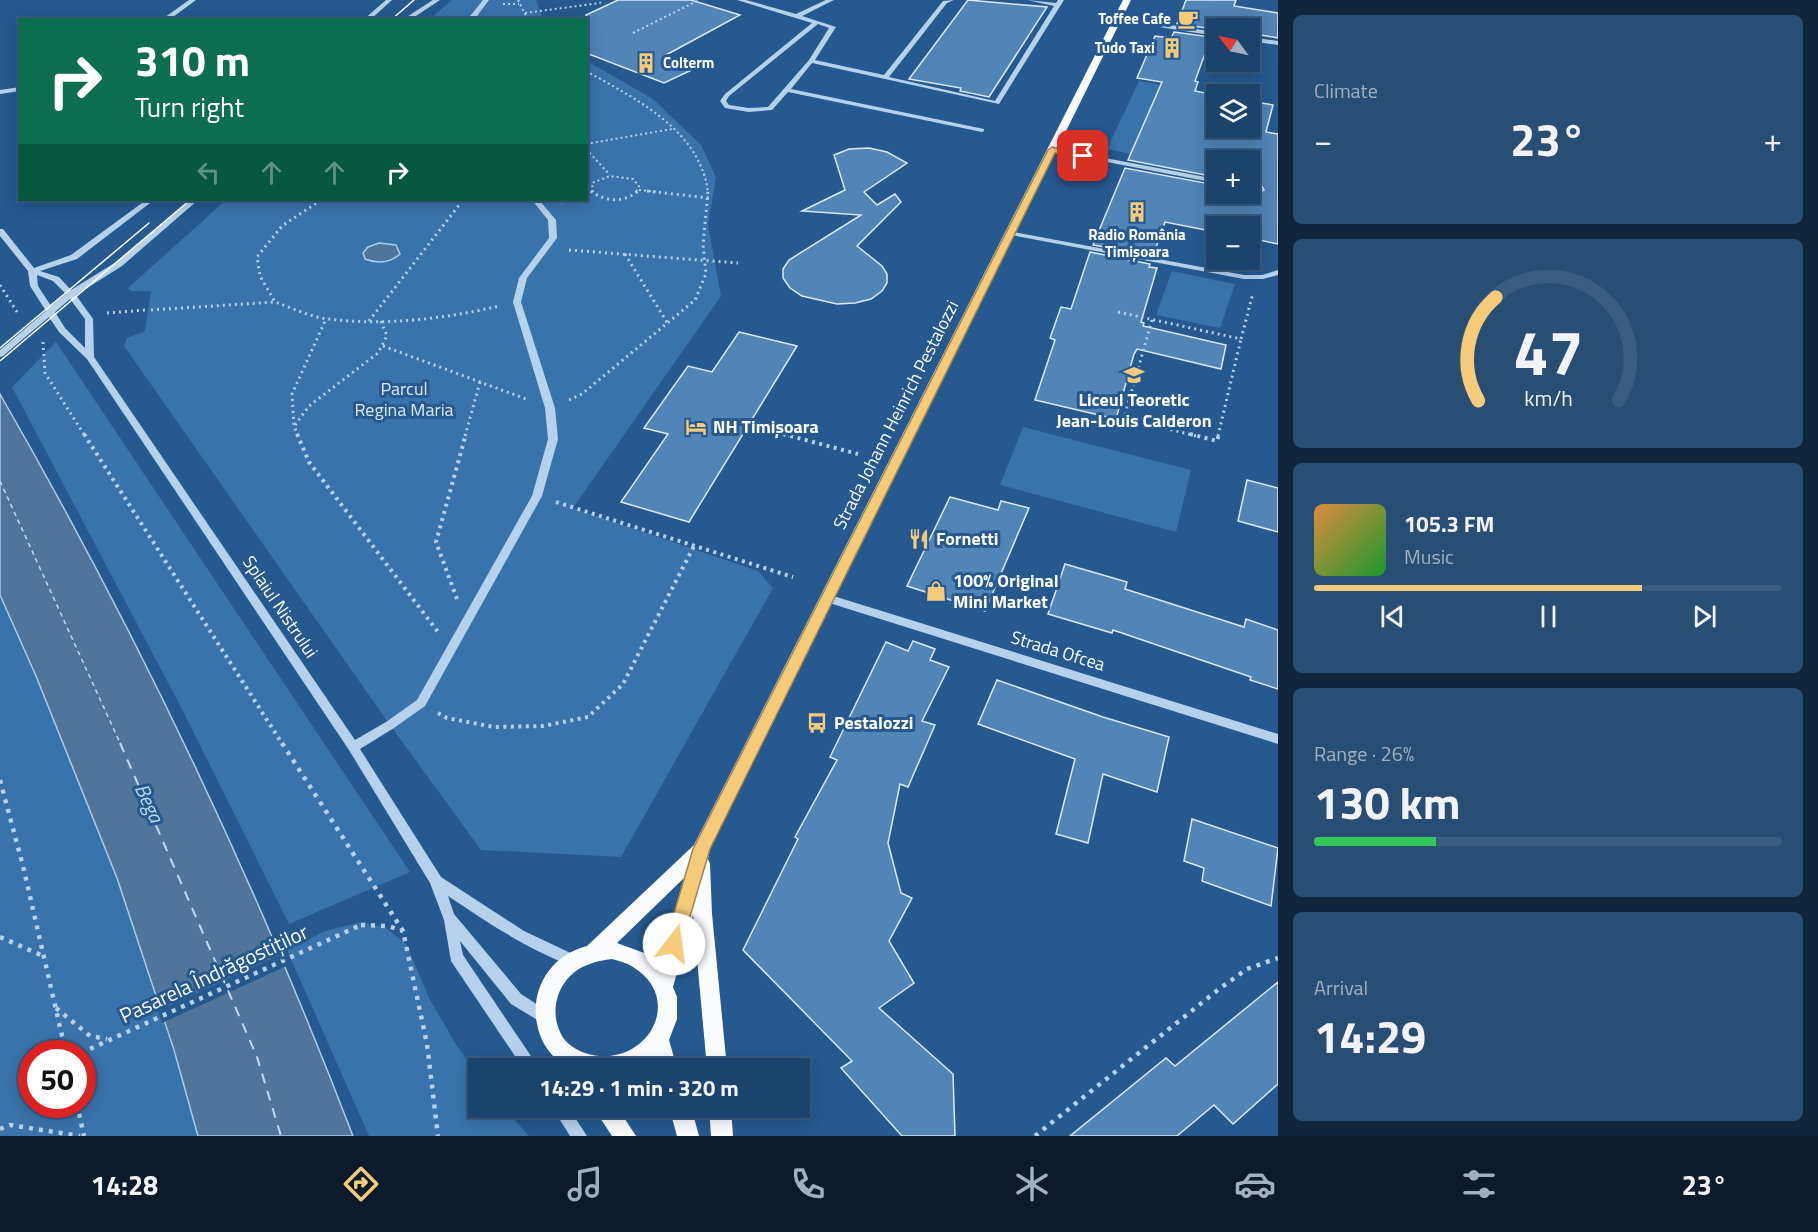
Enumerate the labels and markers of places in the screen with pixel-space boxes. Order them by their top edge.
place label: Toffee Cafe [1098,7,1171,30]
cafe icon: Toffee Cafe [1176,7,1200,31]
place label: Tudo Taxi [1095,36,1155,59]
building icon: Tudo Taxi [1160,36,1184,60]
building icon: Colterm [634,51,658,75]
place label: Colterm [663,51,714,74]
pin [1057,130,1108,181]
building icon: Radio România Timișoara [1125,200,1149,224]
place label: Radio România Timișoara [1088,223,1186,263]
school or university icon: Liceul Teoretic Jean-Louis Calderon [1122,363,1146,387]
place label: Liceul Teoretic Jean-Louis Calderon [1056,386,1212,434]
place label: NH Timișoara [713,413,819,440]
hotel icon: NH Timișoara [684,415,708,439]
place label: Fornetti [936,525,998,552]
restaurant icon: Fornetti [907,527,931,551]
place label: 100% Original Mini Market [953,567,1059,615]
shop icon: 100% Original Mini Market [924,579,948,603]
place label: Pestalozzi [834,709,913,736]
bus stop icon: Pestalozzi [805,711,829,735]

